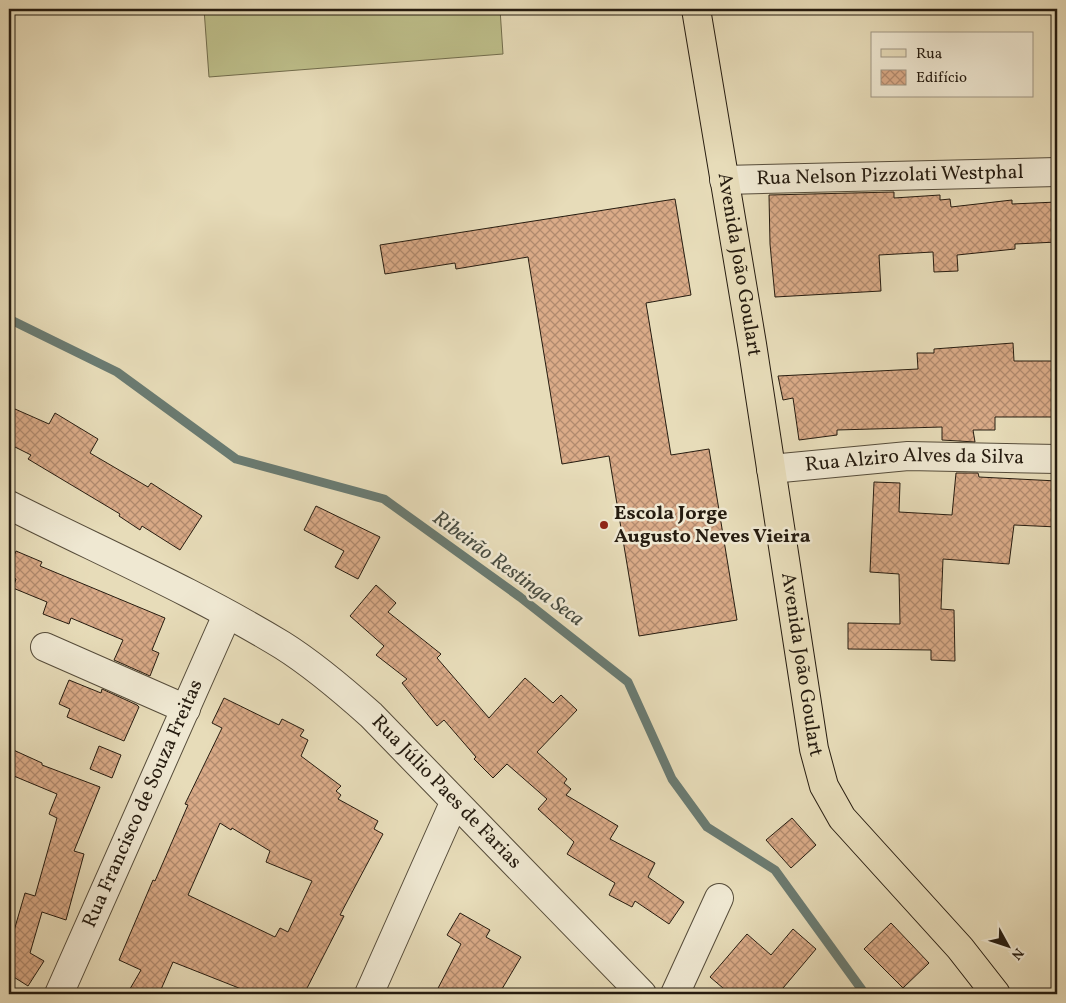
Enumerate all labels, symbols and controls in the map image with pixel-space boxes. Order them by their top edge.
legend [871,32,1034,98]
text: Rua [916,44,942,65]
text: Edifício [916,68,967,89]
street label: Rua Nelson Pizzolati Westphal [756,159,1024,193]
street label: Avenida João Goulart [710,171,768,358]
street label: Rua Alziro Alves da Silva [804,442,1024,480]
place label: Escola Jorge Augusto Neves Vieira [614,500,811,551]
water label: Ribeirão Restinga Seca [426,504,590,634]
marker: Escola Jorge Augusto Neves Vieira [598,519,610,531]
street label: Avenida João Goulart [773,571,829,760]
street label: Rua Francisco de Souza Freitas [76,675,211,932]
street label: Rua Júlio Paes de Farias [365,709,528,876]
north arrow [984,920,1034,970]
text: N [1006,943,1027,963]

